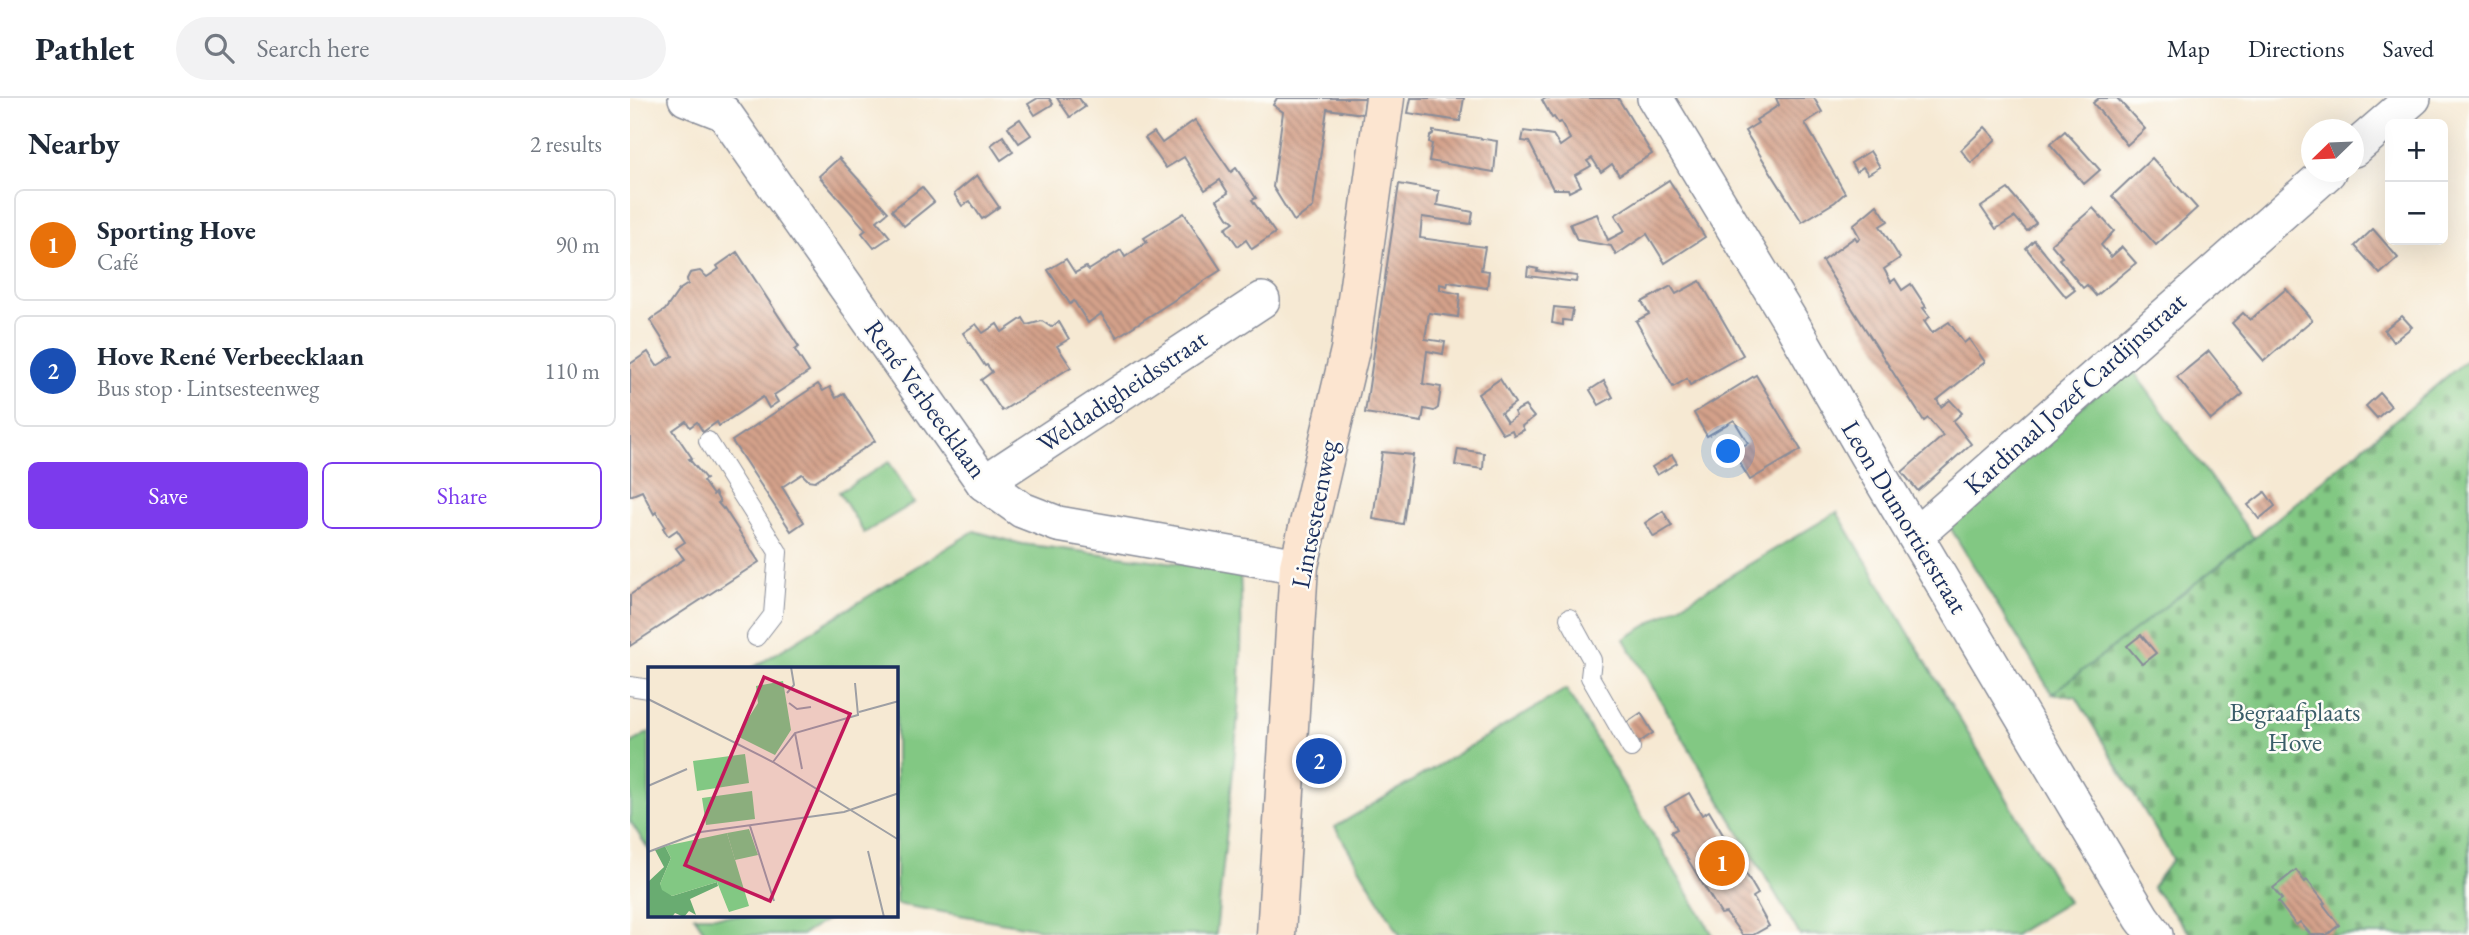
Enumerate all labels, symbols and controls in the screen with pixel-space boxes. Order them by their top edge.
search box [176,17,666,80]
text: Pathlet [35,27,134,70]
icon: search [200,29,238,67]
text: Search here [256,31,369,65]
text: Map [2167,33,2210,64]
text: Directions [2248,33,2345,64]
text: Saved [2383,33,2434,64]
north arrow [2301,119,2364,182]
map controls [2385,119,2448,245]
button: + [2385,119,2448,182]
text: Nearby [28,124,120,163]
text: 2 results [530,129,602,159]
button: − [2385,182,2448,245]
text: Sporting Hove [97,213,256,247]
text: 1 [47,230,59,260]
text: 90 m [555,230,600,260]
text: Café [97,247,138,277]
street label: Kardinaal Jozef Cardijnstraat [1957,284,2193,502]
street label: René Verbeecklaan [857,313,995,485]
street label: Weldadigheidsstraat [1031,322,1213,460]
text: Hove René Verbeecklaan [97,339,364,373]
text: 2 [47,356,59,386]
text: 110 m [544,356,600,386]
text: Bus stop · Lintsesteenweg [97,373,319,403]
street label: Leon Dumortierstraat [1834,414,1976,620]
your location [1711,434,1745,468]
street label: Lintsesteenweg [1283,436,1345,591]
button: Save [28,462,308,529]
button: Share [322,462,602,529]
inset map [648,667,898,918]
park label: Begraafplaats Hove [2229,695,2361,759]
pin: 2 [1296,735,1342,787]
pin: 1 [1699,837,1745,889]

